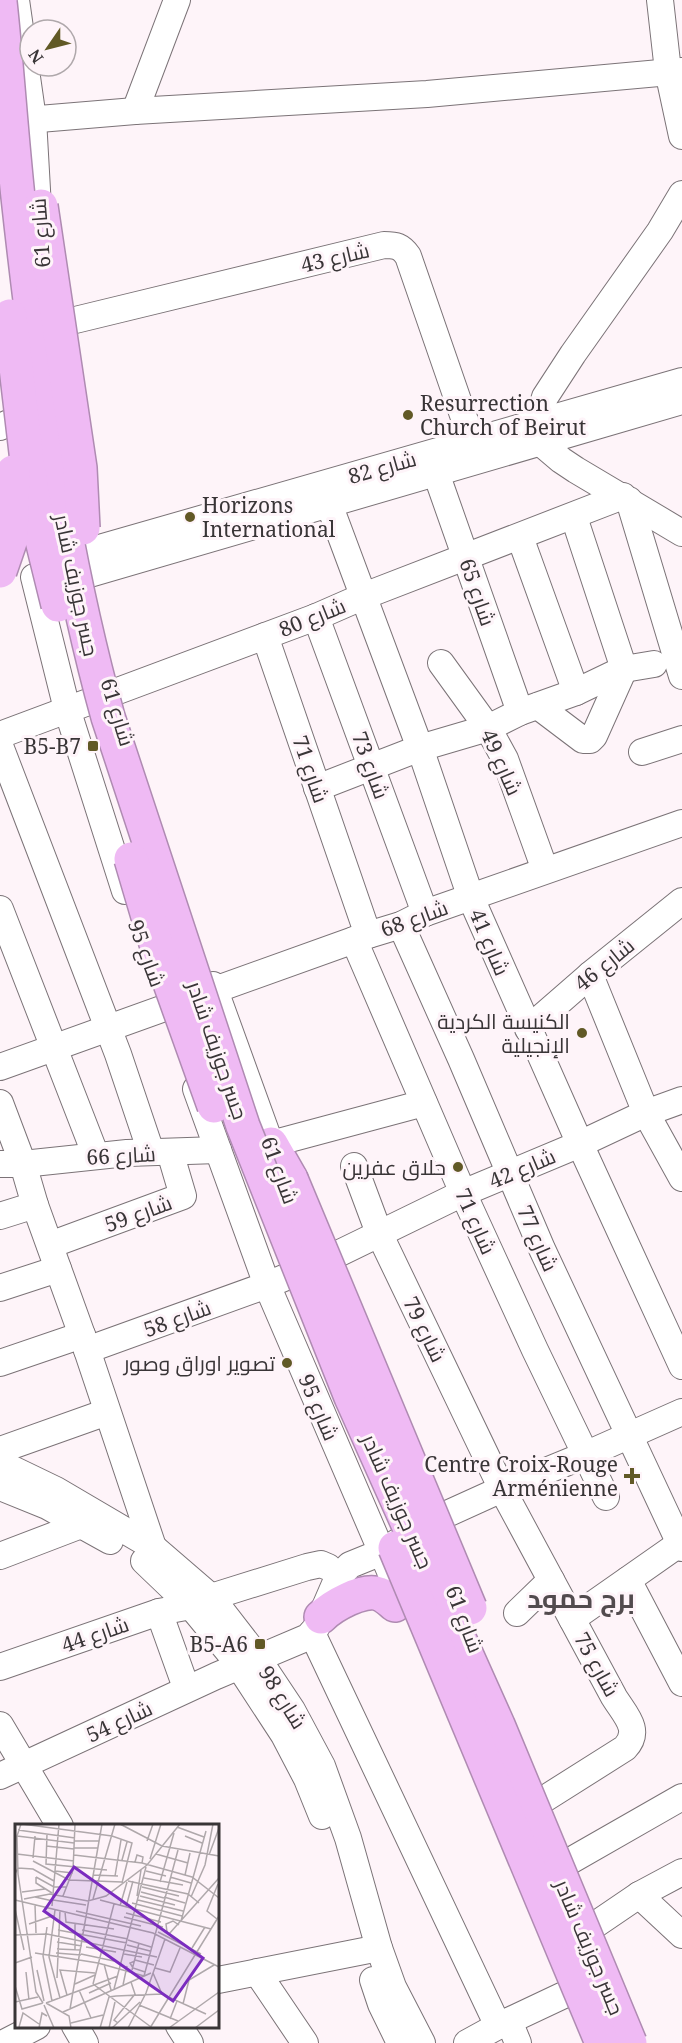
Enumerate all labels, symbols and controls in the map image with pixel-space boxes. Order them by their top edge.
north arrow [18,18,78,78]
text: N [23,45,48,68]
street label: شارع 61 [24,197,57,269]
street label: شارع 43 [298,236,372,279]
place label: Resurrection Church of Beirut [420,389,586,441]
marker: Resurrection Church of Beirut [401,408,415,422]
street label: شارع 82 [345,444,420,491]
place label: Horizons International [202,491,336,543]
street label: جسر جوزيف شادر [48,510,106,659]
marker: Horizons International [183,510,197,524]
street label: شارع 65 [452,555,503,630]
street label: شارع 80 [274,591,350,644]
street label: شارع 61 [93,675,142,750]
street label: شارع 49 [474,725,529,800]
street label: شارع 73 [345,727,396,803]
place label: B5-B7 [24,732,81,760]
street label: شارع 71 [285,732,336,807]
marker: B5-B7 [86,739,100,753]
street label: شارع 68 [376,893,452,944]
street label: شارع 41 [463,904,516,980]
street label: شارع 95 [121,915,172,991]
street label: شارع 46 [568,931,640,998]
street label: جسر جوزيف شادر [181,976,255,1123]
place label: الكنيسة الكردية الإنجيلية [437,1007,570,1059]
marker: الكنيسة الكردية الإنجيلية [575,1026,589,1040]
street label: شارع 61 [254,1132,305,1208]
street label: شارع 66 [86,1139,157,1172]
street label: شارع 42 [484,1142,560,1195]
place label: حلاق عفرين [343,1153,446,1181]
marker: حلاق عفرين [451,1160,465,1174]
street label: شارع 71 [448,1184,503,1259]
street label: شارع 59 [100,1188,176,1239]
street label: شارع 77 [510,1201,565,1276]
street label: شارع 79 [396,1292,453,1367]
street label: شارع 58 [139,1293,215,1344]
place label: تصوير اوراق وصور [123,1349,275,1377]
marker: تصوير اوراق وصور [280,1356,294,1370]
street label: شارع 95 [292,1369,345,1445]
street label: جسر جوزيف شادر [355,1428,440,1573]
place label: Centre Croix-Rouge Arménienne [424,1450,618,1502]
marker: Centre Croix-Rouge Arménienne [623,1467,641,1485]
district label: برج حموﺪ [527,1579,635,1617]
street label: شارع 61 [439,1581,491,1657]
street label: شارع 44 [58,1609,133,1660]
street label: شارع 75 [567,1627,626,1702]
place label: B5-A6 [189,1630,248,1658]
marker: B5-A6 [253,1637,267,1651]
street label: شارع 98 [252,1660,313,1734]
street label: شارع 54 [82,1694,157,1749]
inset map [15,1824,219,2028]
street label: جسر جوزيف شادر [548,1874,631,2019]

